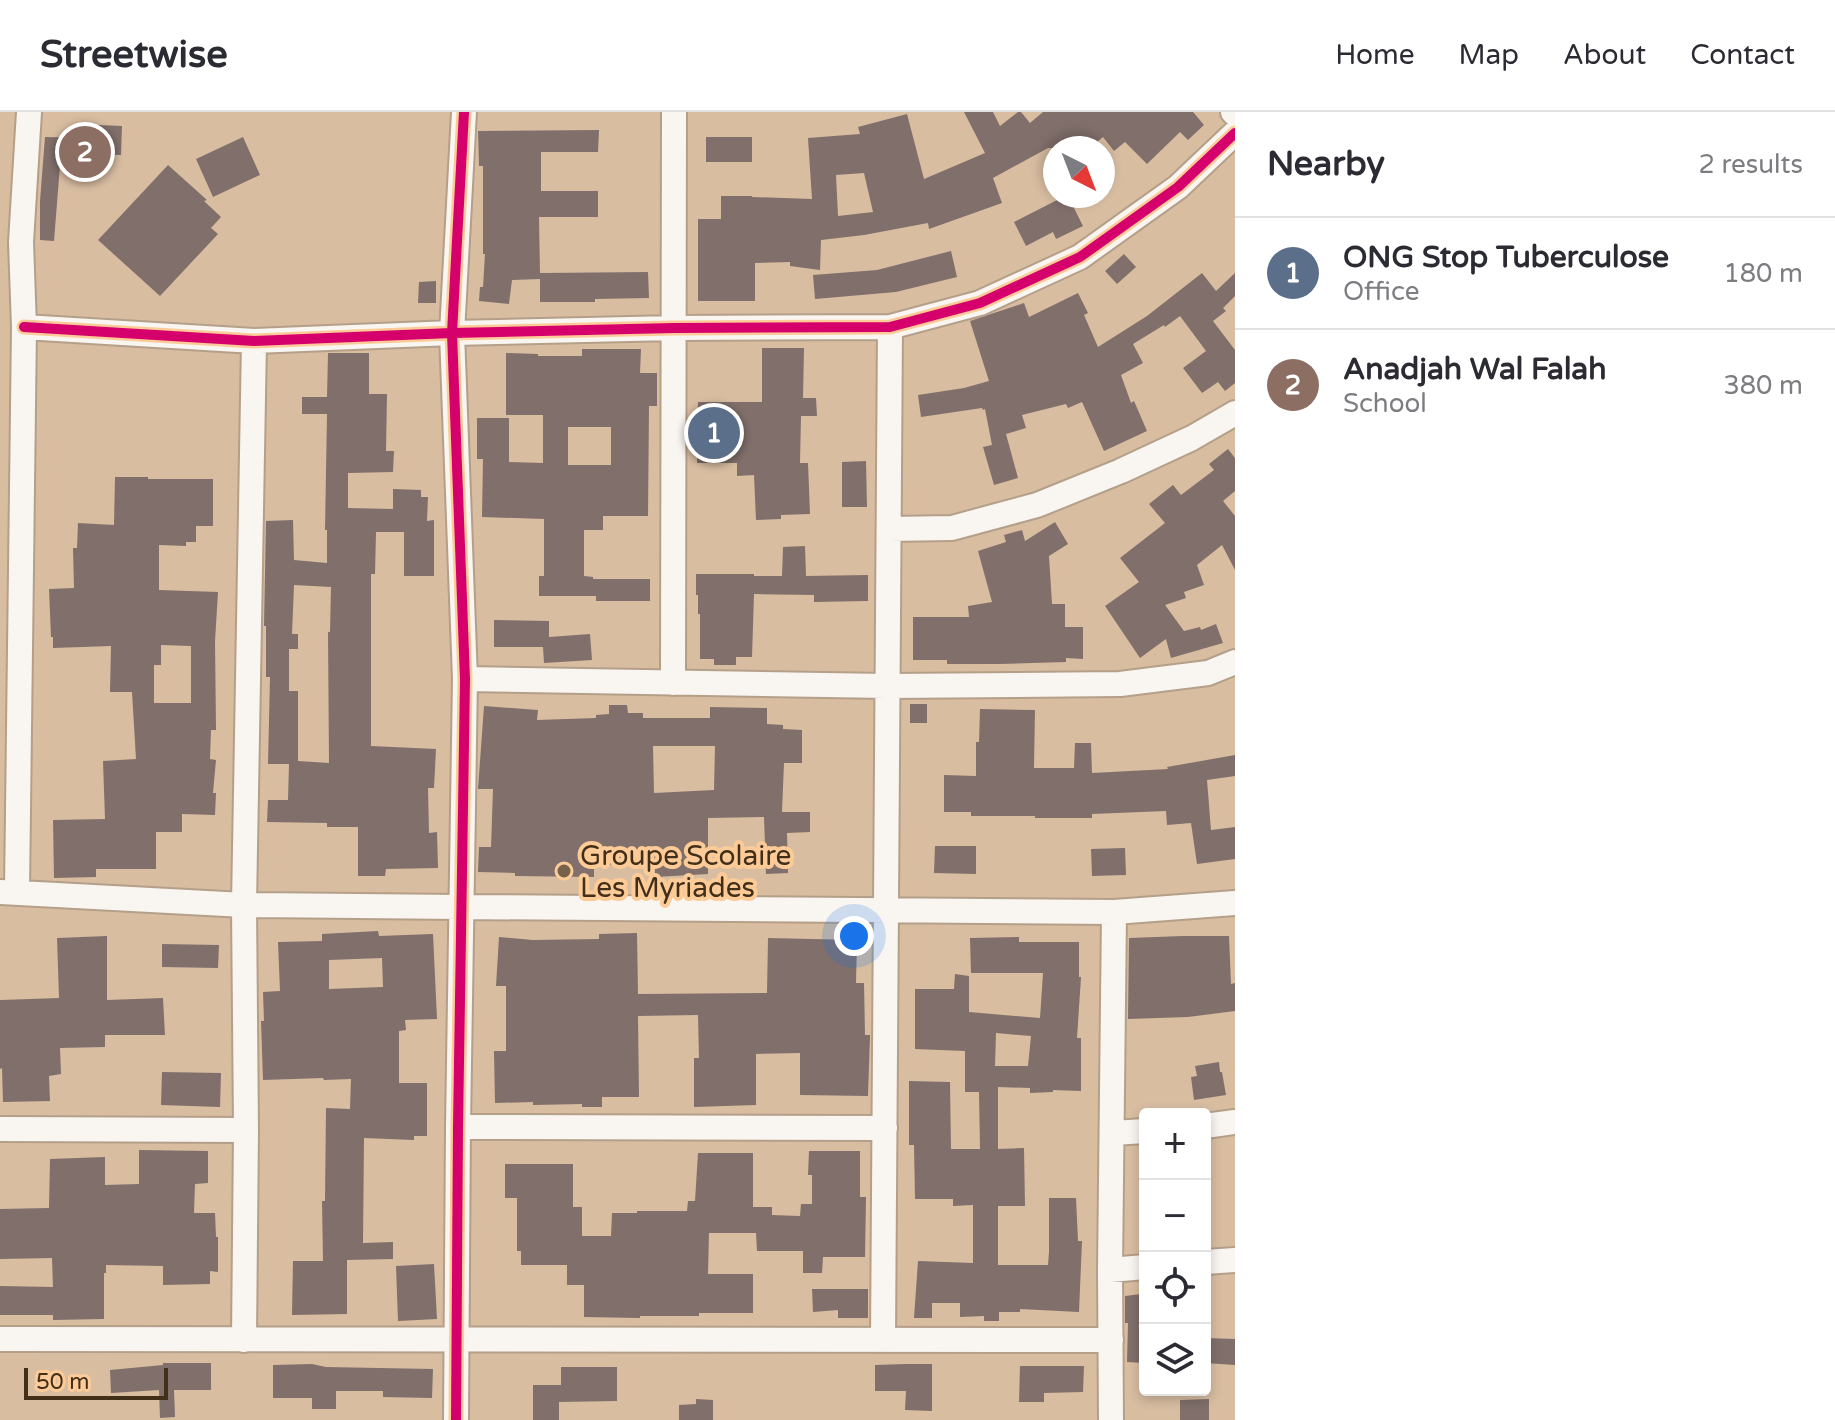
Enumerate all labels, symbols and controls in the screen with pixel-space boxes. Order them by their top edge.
text: Streetwise [40,32,228,78]
text: Home [1335,38,1415,72]
text: Map [1459,38,1519,72]
text: About [1563,38,1646,72]
text: Contact [1690,38,1795,72]
pin: 2 [59,122,111,182]
north arrow [1043,136,1115,208]
text: Nearby [1267,144,1385,185]
text: 2 results [1698,149,1803,180]
text: ONG Stop Tuberculose [1343,239,1669,276]
text: 1 [1285,258,1301,289]
text: 180 m [1723,258,1803,289]
text: Office [1343,276,1419,307]
text: Anadjah Wal Falah [1343,351,1607,388]
text: 2 [1285,370,1301,401]
text: 380 m [1723,370,1803,401]
text: School [1343,388,1427,419]
pin: 1 [688,403,740,463]
place label: Groupe Scolaire Les Myriades [580,839,791,905]
marker: Groupe Scolaire Les Myriades [555,862,573,880]
your location [834,916,874,956]
map controls [1139,1108,1211,1396]
button: + [1139,1108,1211,1180]
button: − [1139,1180,1211,1252]
button: locate [1139,1252,1211,1324]
button: layers [1139,1324,1211,1396]
scale bar [24,1364,168,1400]
text: 50 m [36,1369,90,1395]

